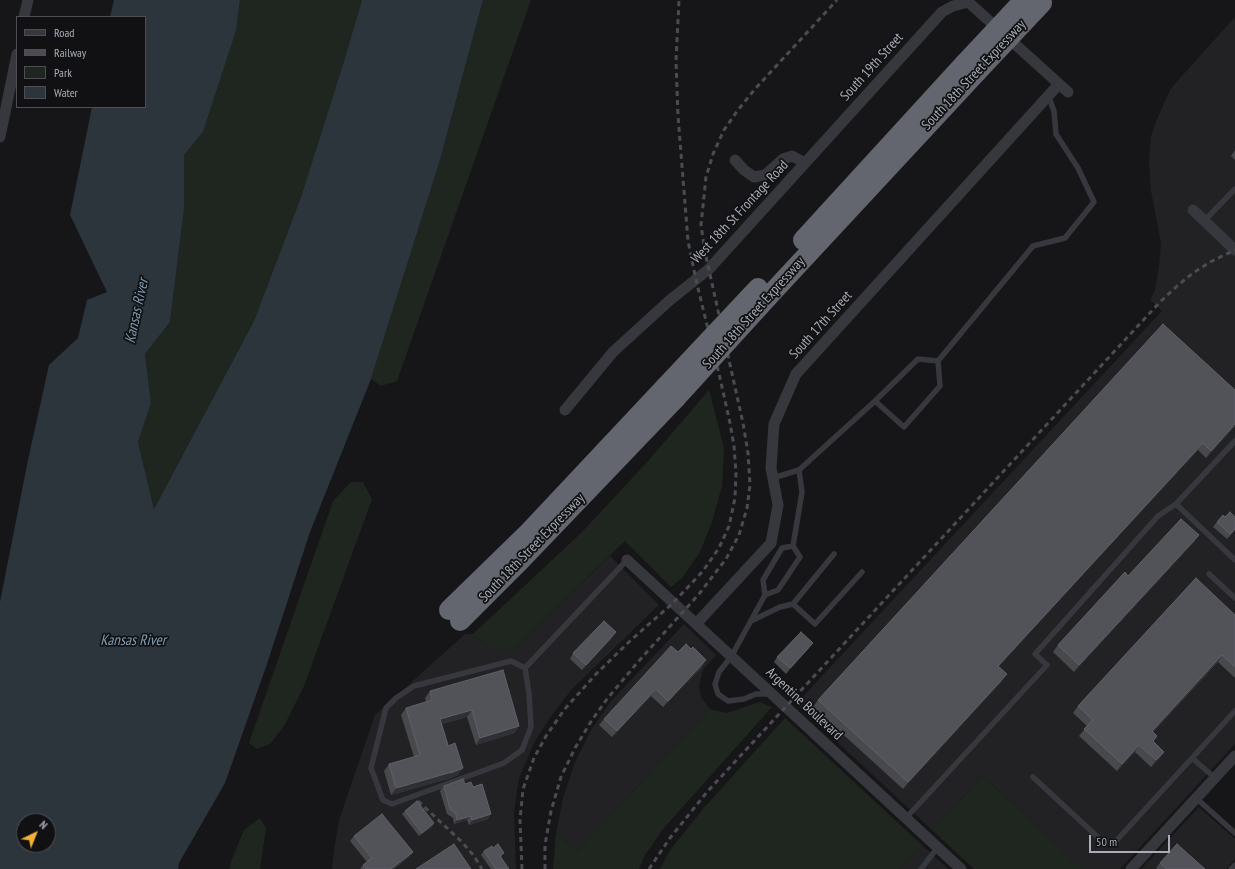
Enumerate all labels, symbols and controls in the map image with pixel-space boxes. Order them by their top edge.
legend [16,16,146,108]
street label: South 18th Street Expressway [919,16,1029,134]
text: Road [54,25,74,40]
street label: South 19th Street [837,30,907,104]
text: Railway [54,45,86,60]
text: Park [54,65,72,80]
text: Water [54,85,78,100]
street label: West 18th St Frontage Road [688,157,792,267]
street label: South 18th Street Expressway [699,254,809,372]
water label: Kansas River [121,277,153,345]
street label: South 17th Street [786,288,856,362]
street label: South 18th Street Expressway [476,490,588,606]
water label: Kansas River [100,632,166,650]
street label: Argentine Boulevard [762,664,846,744]
north arrow [16,813,56,853]
text: N [37,818,50,832]
scale bar [1091,827,1172,853]
text: 50 m [1096,834,1117,849]

